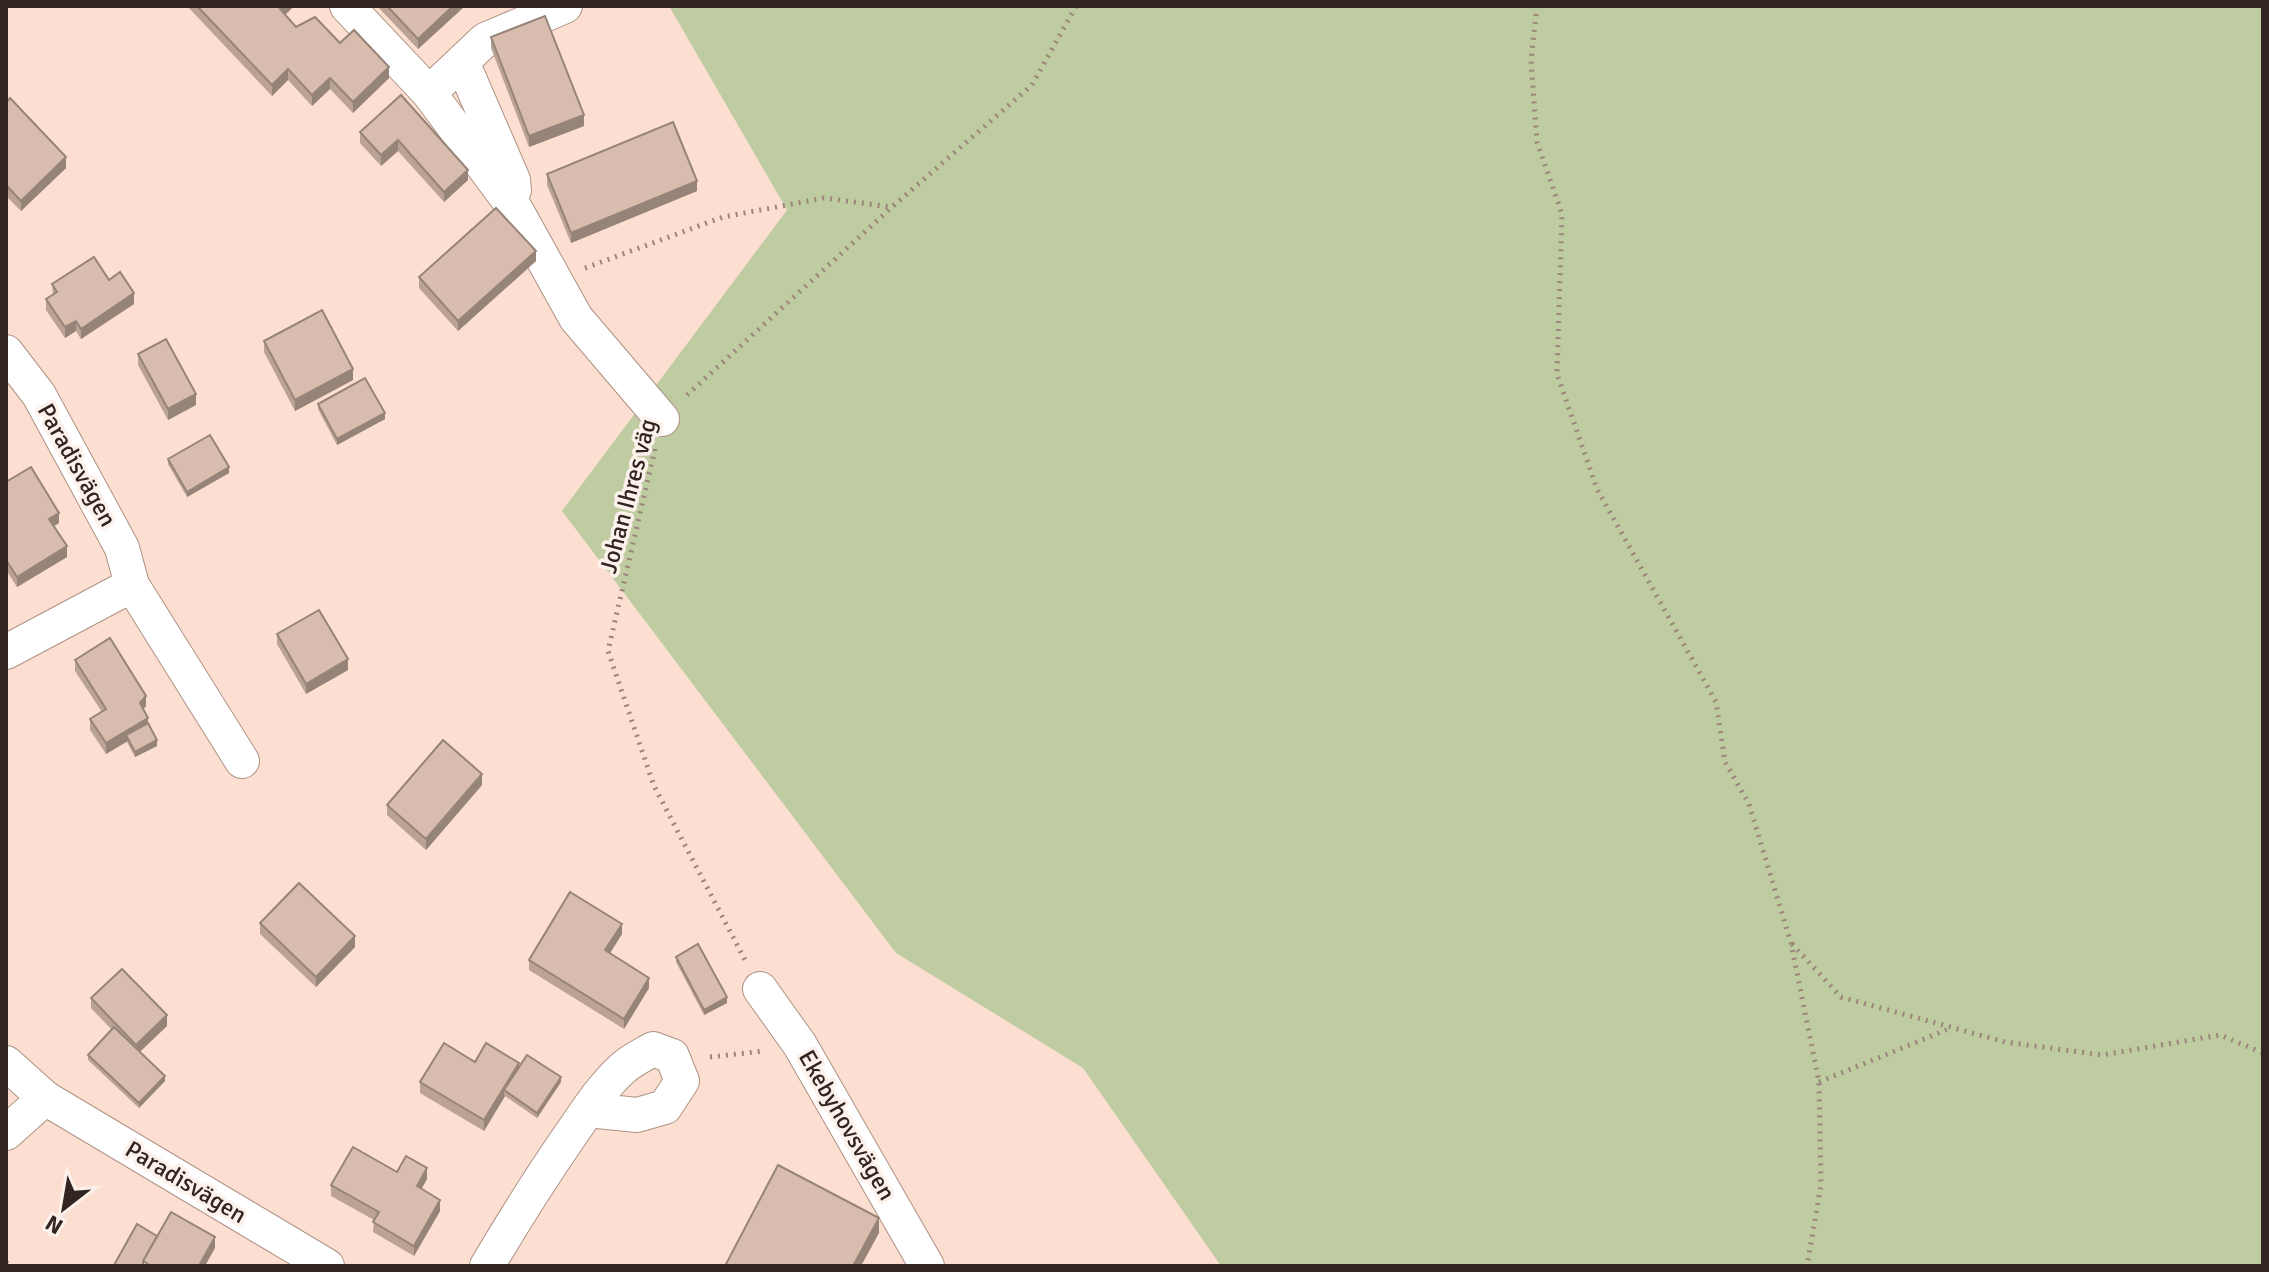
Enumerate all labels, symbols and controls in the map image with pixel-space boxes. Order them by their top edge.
street label: Paradisvägen [31,398,123,532]
street label: Johan Ihres väg [593,415,663,577]
street label: Ekebyhovsvägen [792,1045,902,1205]
street label: Paradisvägen [120,1134,252,1230]
north arrow [24,1168,104,1248]
text: N [40,1209,67,1240]

